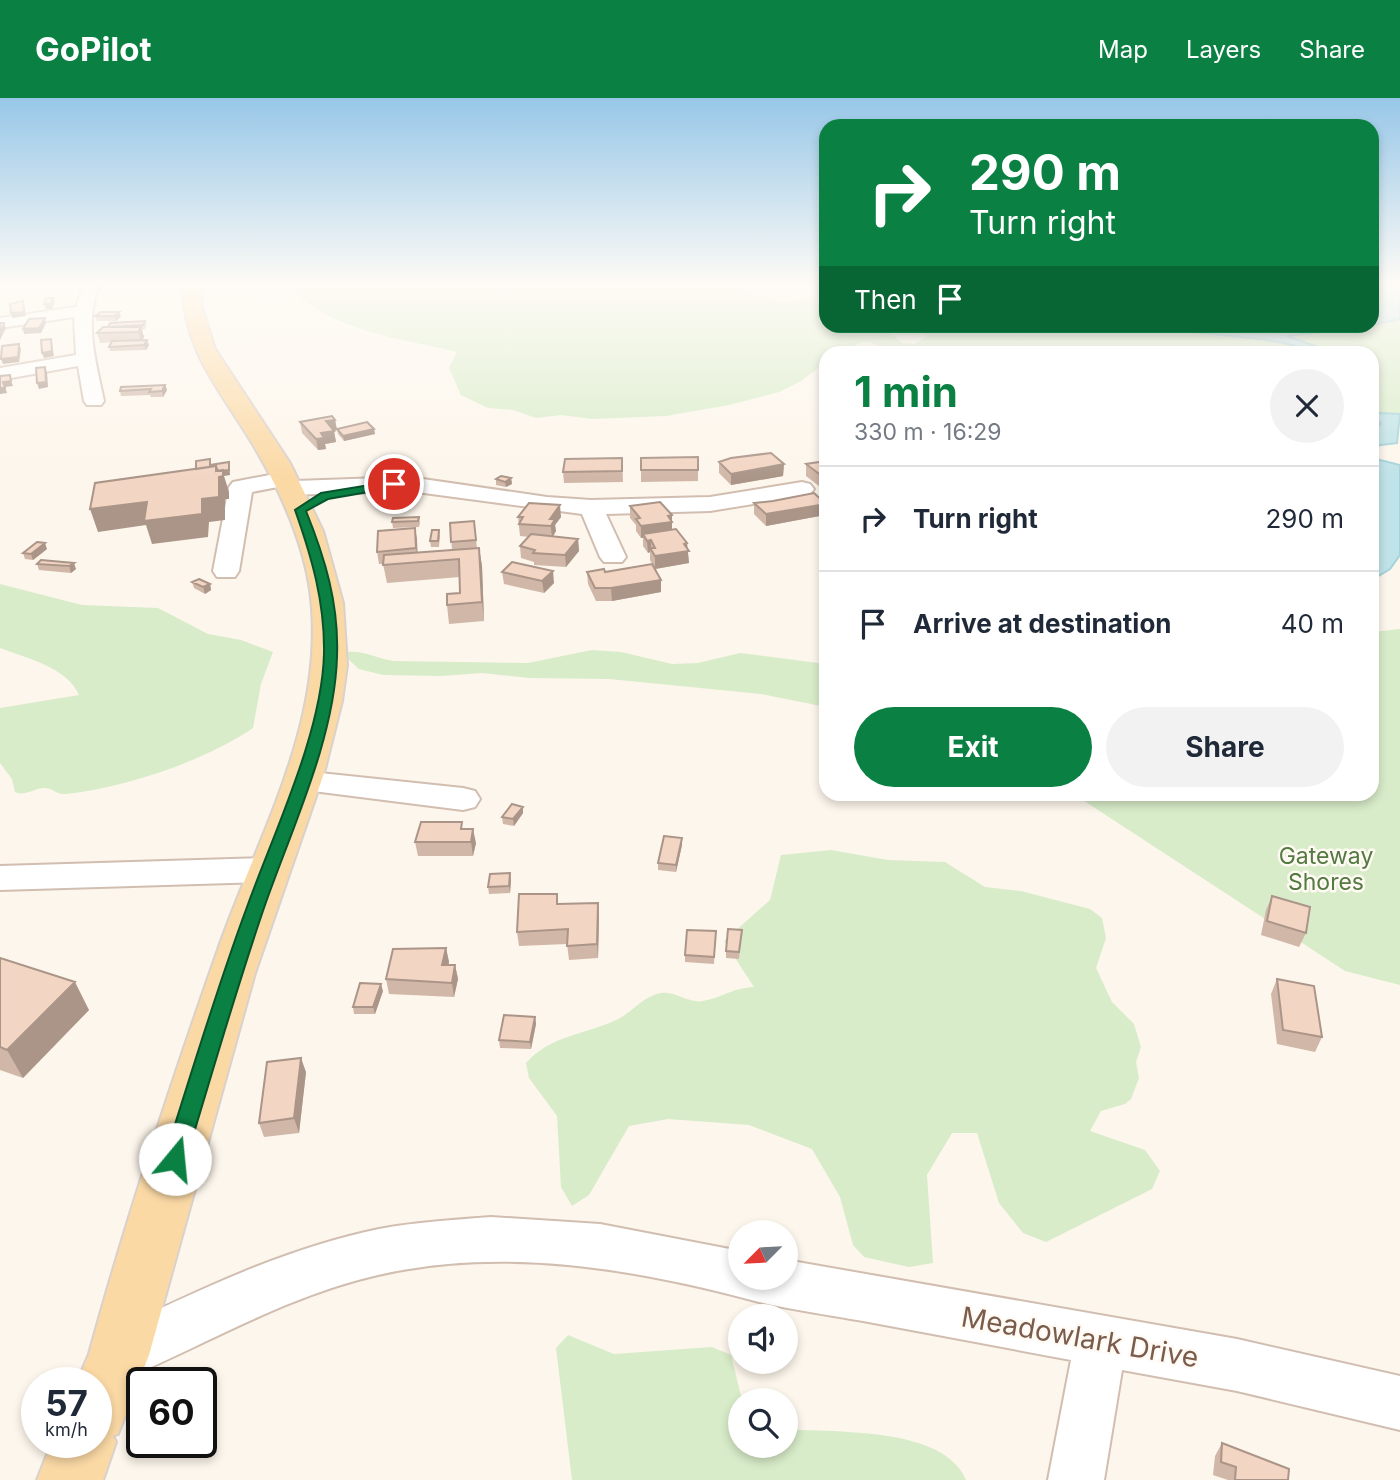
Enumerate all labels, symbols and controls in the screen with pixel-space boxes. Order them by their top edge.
text: GoPilot [35,29,152,69]
text: Map [1098,35,1148,64]
text: Layers [1186,35,1261,64]
text: Share [1299,35,1365,64]
text: 290 m [969,143,1121,202]
icon: right [854,147,945,238]
text: Turn right [969,203,1116,242]
icon: arrive [931,280,969,318]
text: Then [854,284,917,315]
text: 1 min [854,366,958,417]
button: close [1270,369,1344,443]
text: 330 m · 16:29 [854,418,1002,446]
pin [364,454,424,514]
icon: arrive [375,465,413,503]
icon: right [854,500,892,538]
text: Turn right [913,503,1038,534]
text: 290 m [1266,503,1344,534]
icon: arrive [854,605,892,643]
text: Arrive at destination [913,608,1172,639]
text: 40 m [1281,608,1344,639]
button: Exit [854,707,1092,787]
button: Share [1106,707,1344,787]
park label: Gateway Shores [1279,842,1373,896]
position arrow [138,1122,212,1196]
north arrow [728,1220,798,1290]
map controls [728,1220,798,1458]
street label: Meadowlark Drive [959,1299,1201,1375]
button: sound [728,1304,798,1374]
speed limit sign: 60 [126,1367,217,1458]
text: 57 [45,1382,88,1424]
button: search [728,1388,798,1458]
text: km/h [45,1419,88,1440]

